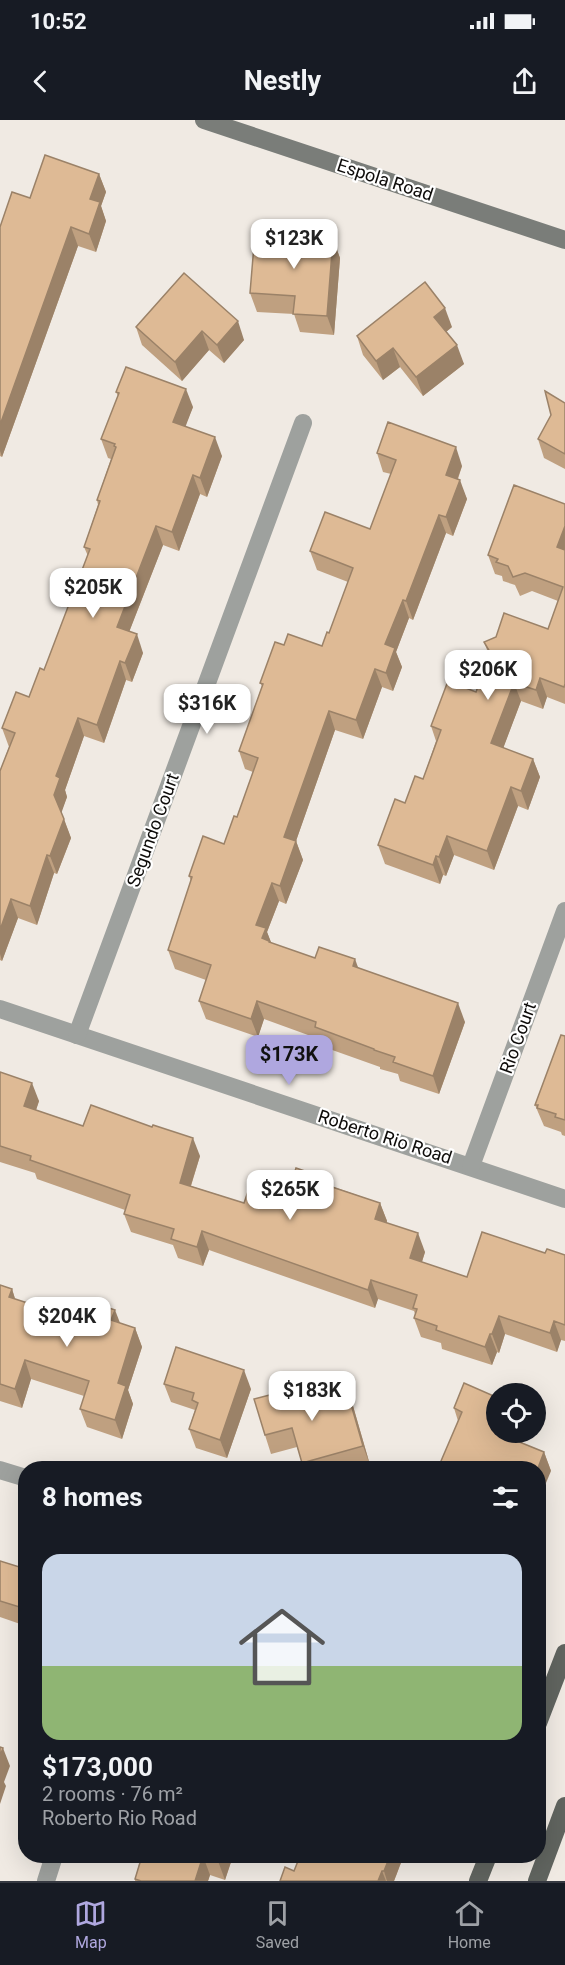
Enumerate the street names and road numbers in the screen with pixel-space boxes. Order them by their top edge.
street label: Espola Road [334,154,436,205]
street label: Segundo Court [122,770,183,890]
street label: Rio Court [495,999,540,1076]
street label: Roberto Rio Road [316,1105,455,1168]

